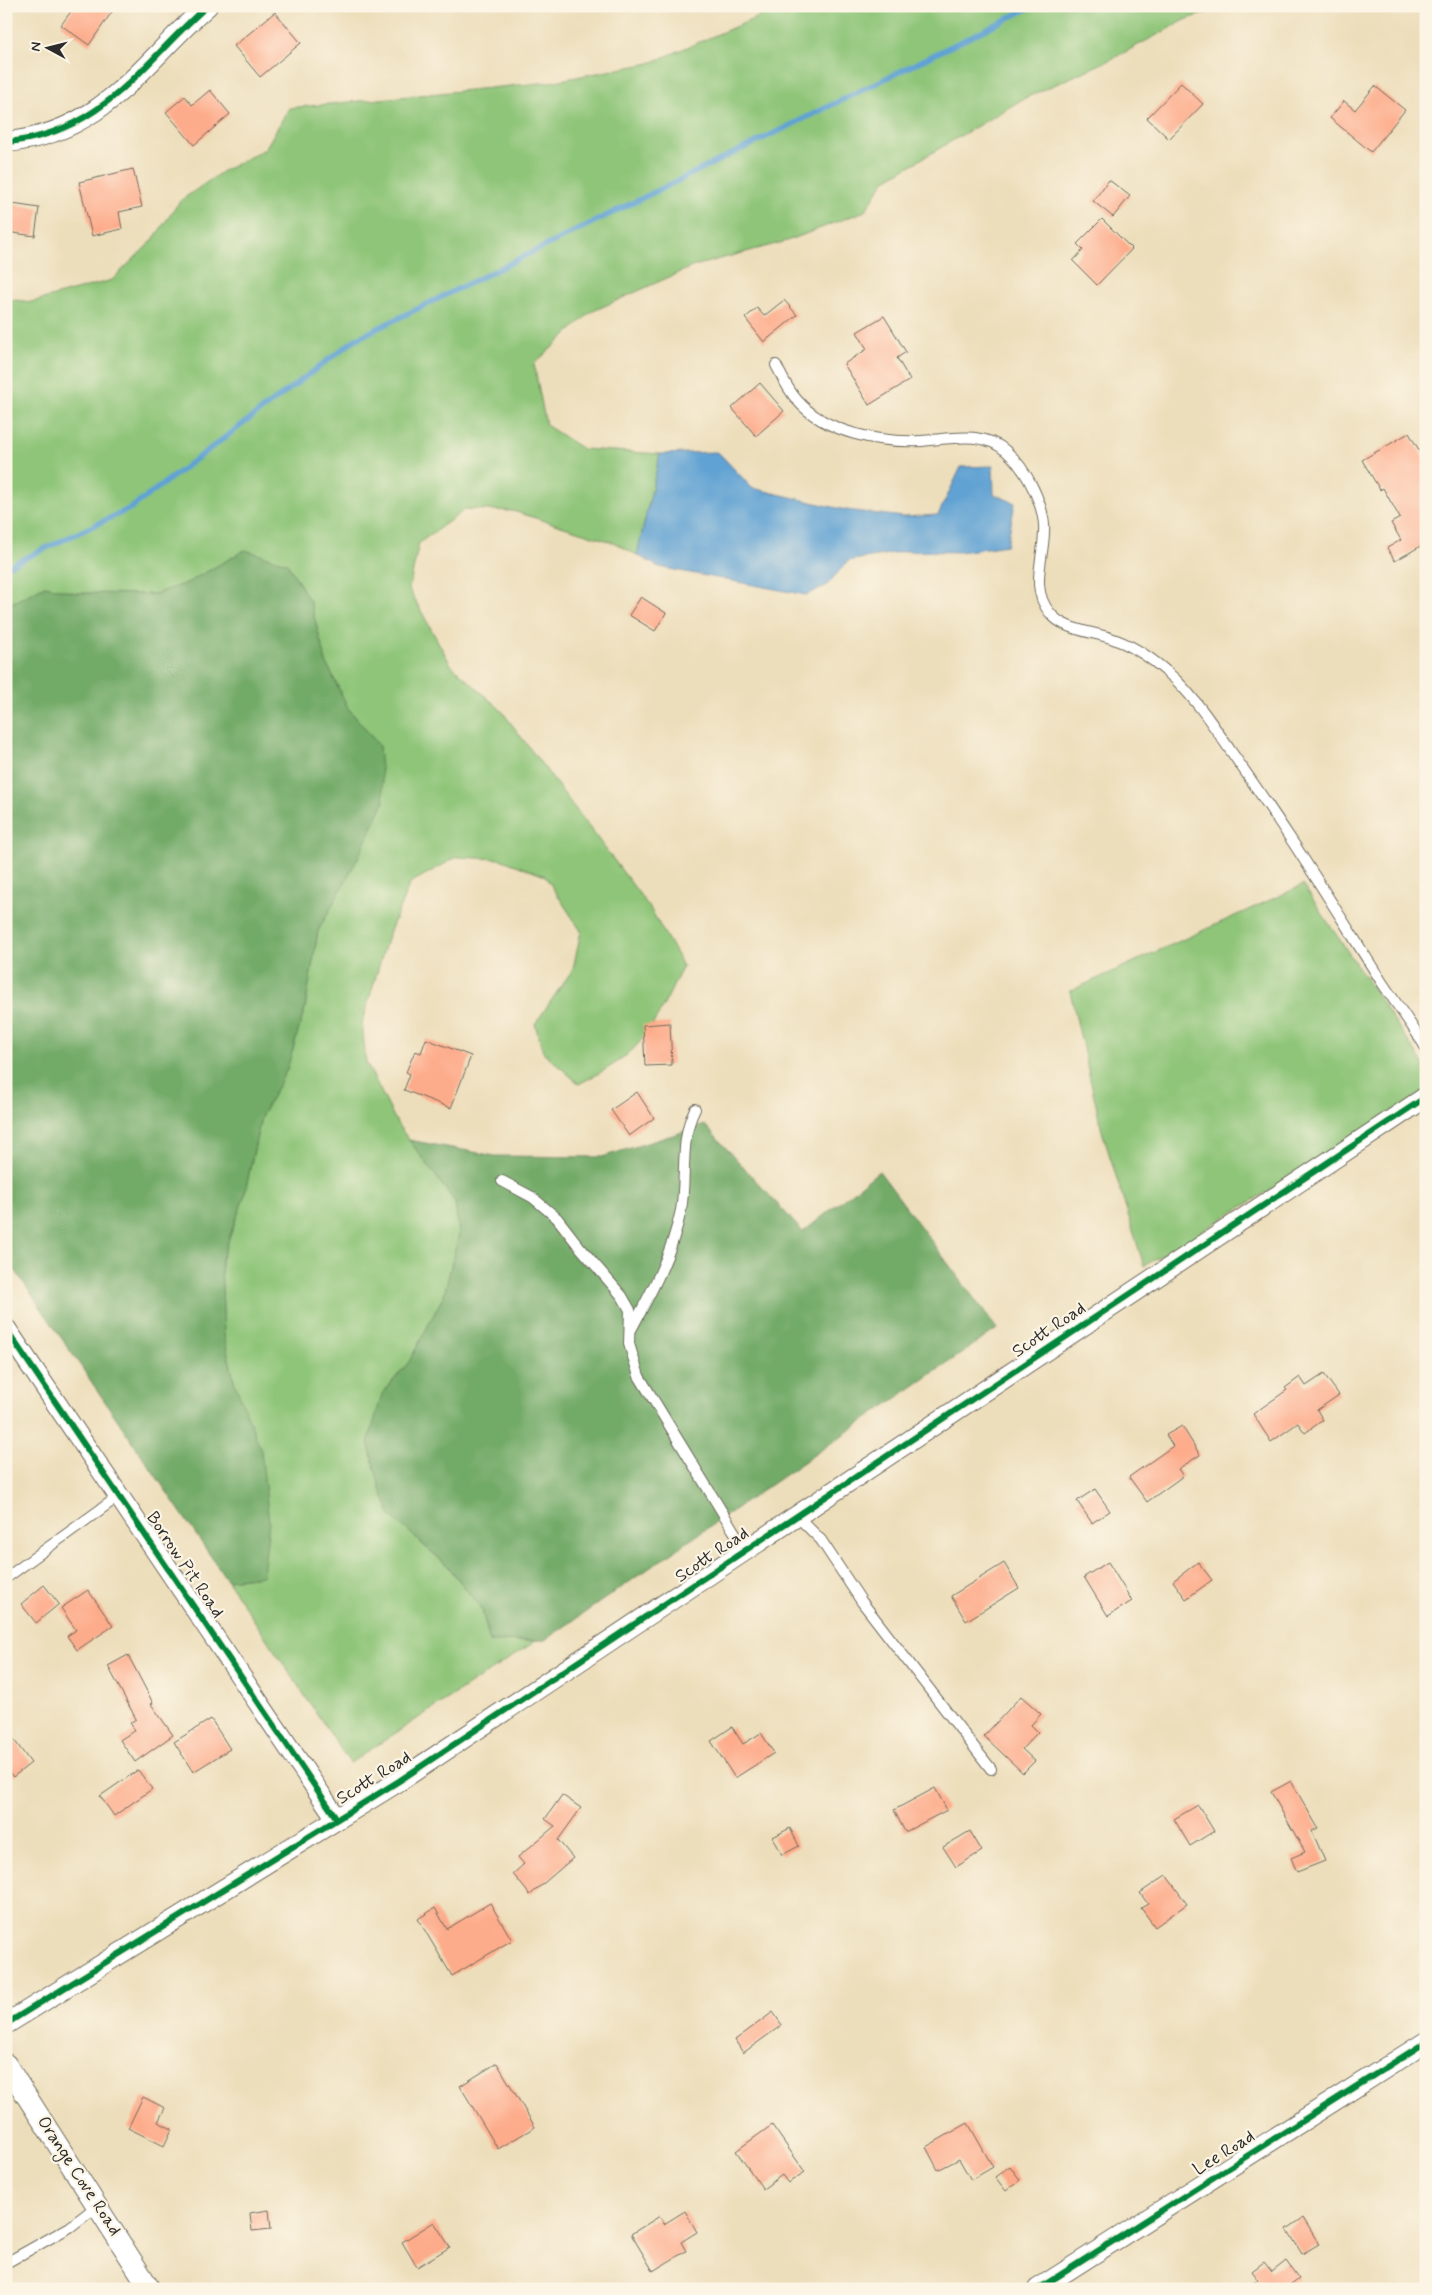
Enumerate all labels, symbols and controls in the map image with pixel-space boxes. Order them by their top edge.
north arrow [22,22,72,72]
text: N [27,41,46,52]
street label: Scott Road [1007,1297,1091,1363]
street label: Borrow Pit Road [140,1507,230,1623]
street label: Scott Road [670,1522,754,1588]
street label: Scott Road [332,1746,416,1810]
street label: Orange Cove Road [30,2111,127,2241]
street label: Lee Road [1189,2125,1259,2181]

